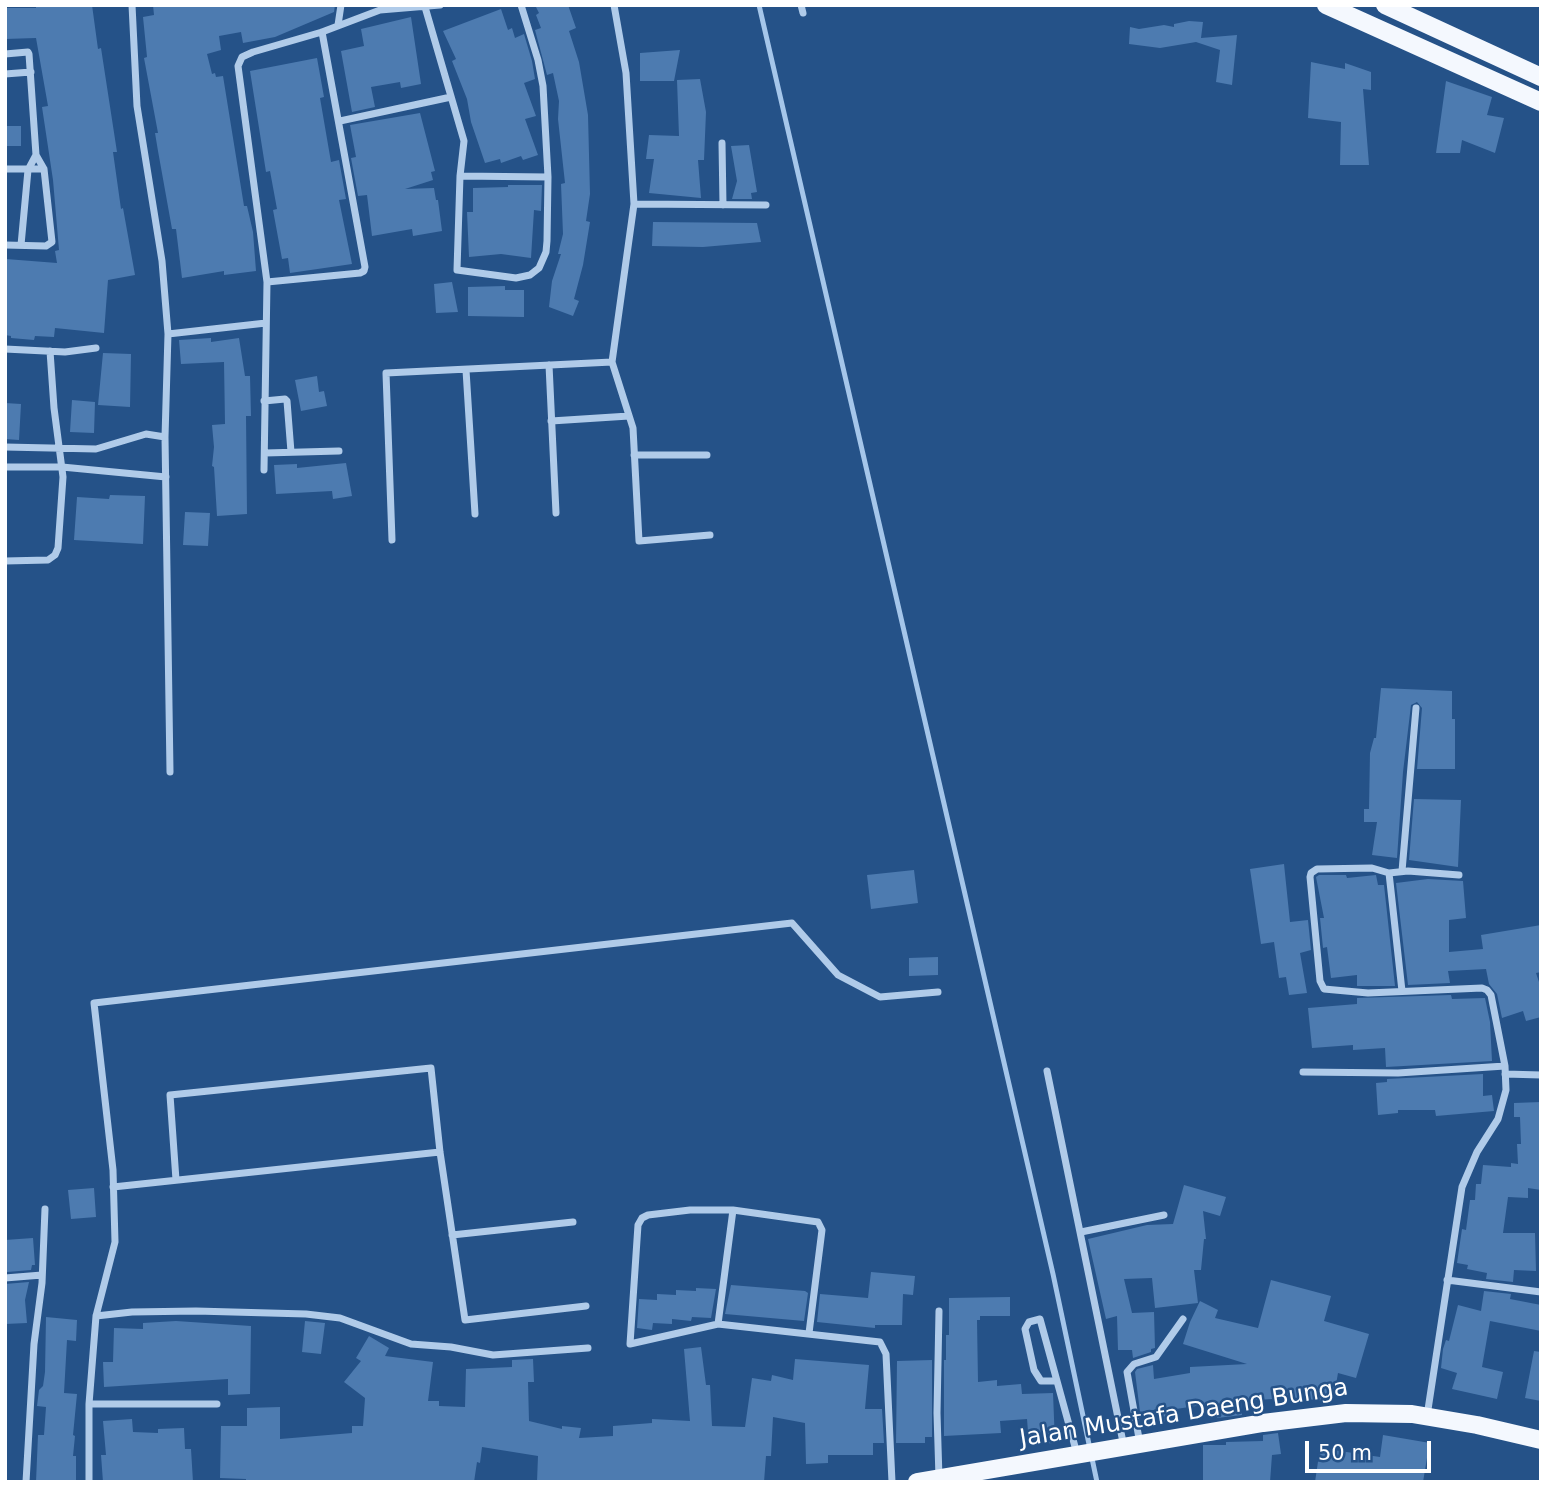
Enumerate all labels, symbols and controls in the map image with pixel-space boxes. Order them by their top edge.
street label: Jalan Mustafa Daeng Bunga [1018,1374,1350,1454]
scale bar [1308,1428,1434,1472]
text: 50 m [1318,1441,1372,1465]

